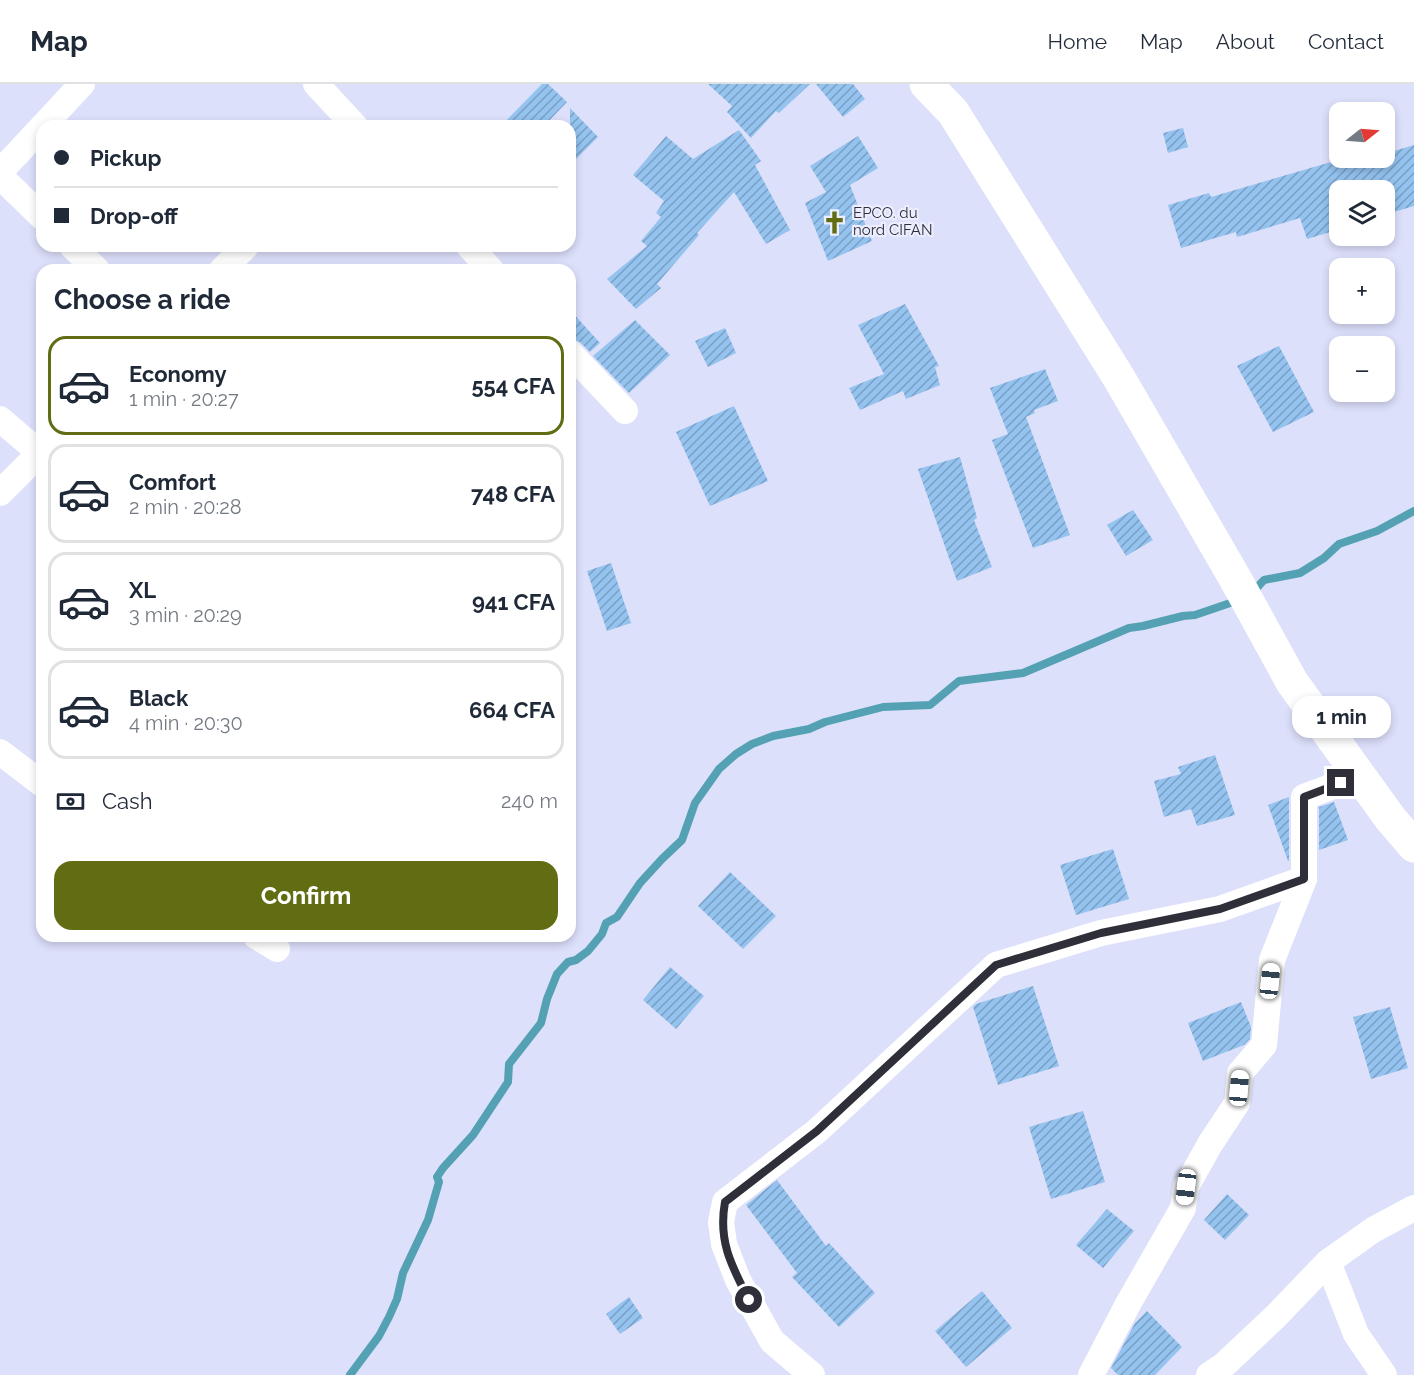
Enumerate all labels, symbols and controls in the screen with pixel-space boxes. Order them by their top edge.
text: Map [30,25,88,58]
text: Home [1048,29,1107,54]
text: Map [1140,29,1183,54]
text: About [1216,29,1275,54]
text: Contact [1308,29,1384,54]
north arrow [1329,102,1395,168]
map controls [1329,102,1395,402]
text: Pickup [90,145,162,171]
button: layers [1329,180,1395,246]
text: Drop-off [90,203,178,229]
place label: EPCO. du nord CIFAN [853,204,933,239]
church icon: EPCO. du nord CIFAN [822,209,848,235]
button: + [1329,258,1395,324]
text: Choose a ride [54,284,230,315]
button: − [1329,336,1395,402]
icon: car [57,359,111,413]
text: Economy [129,361,227,387]
text: 554 CFA [471,373,555,399]
text: 1 min · 20:27 [129,387,239,411]
icon: car [57,467,111,521]
text: Comfort [129,469,216,495]
text: 748 CFA [471,481,555,507]
text: 2 min · 20:28 [129,495,242,519]
icon: car [57,575,111,629]
text: XL [129,577,156,603]
text: 941 CFA [472,589,555,615]
text: 3 min · 20:29 [129,603,242,627]
icon: car [57,683,111,737]
text: Black [129,685,188,711]
callout: 1 min [1292,696,1390,738]
text: 664 CFA [469,697,555,723]
text: 1 min [1316,705,1367,729]
text: 4 min · 20:30 [129,711,243,735]
route end [1327,769,1354,796]
icon: cash [54,785,87,818]
text: Cash [102,788,153,814]
text: 240 m [501,789,558,813]
button: Confirm [54,861,558,930]
car [1259,962,1281,1000]
car [1228,1069,1250,1107]
car [1175,1168,1197,1206]
route start [735,1286,762,1313]

